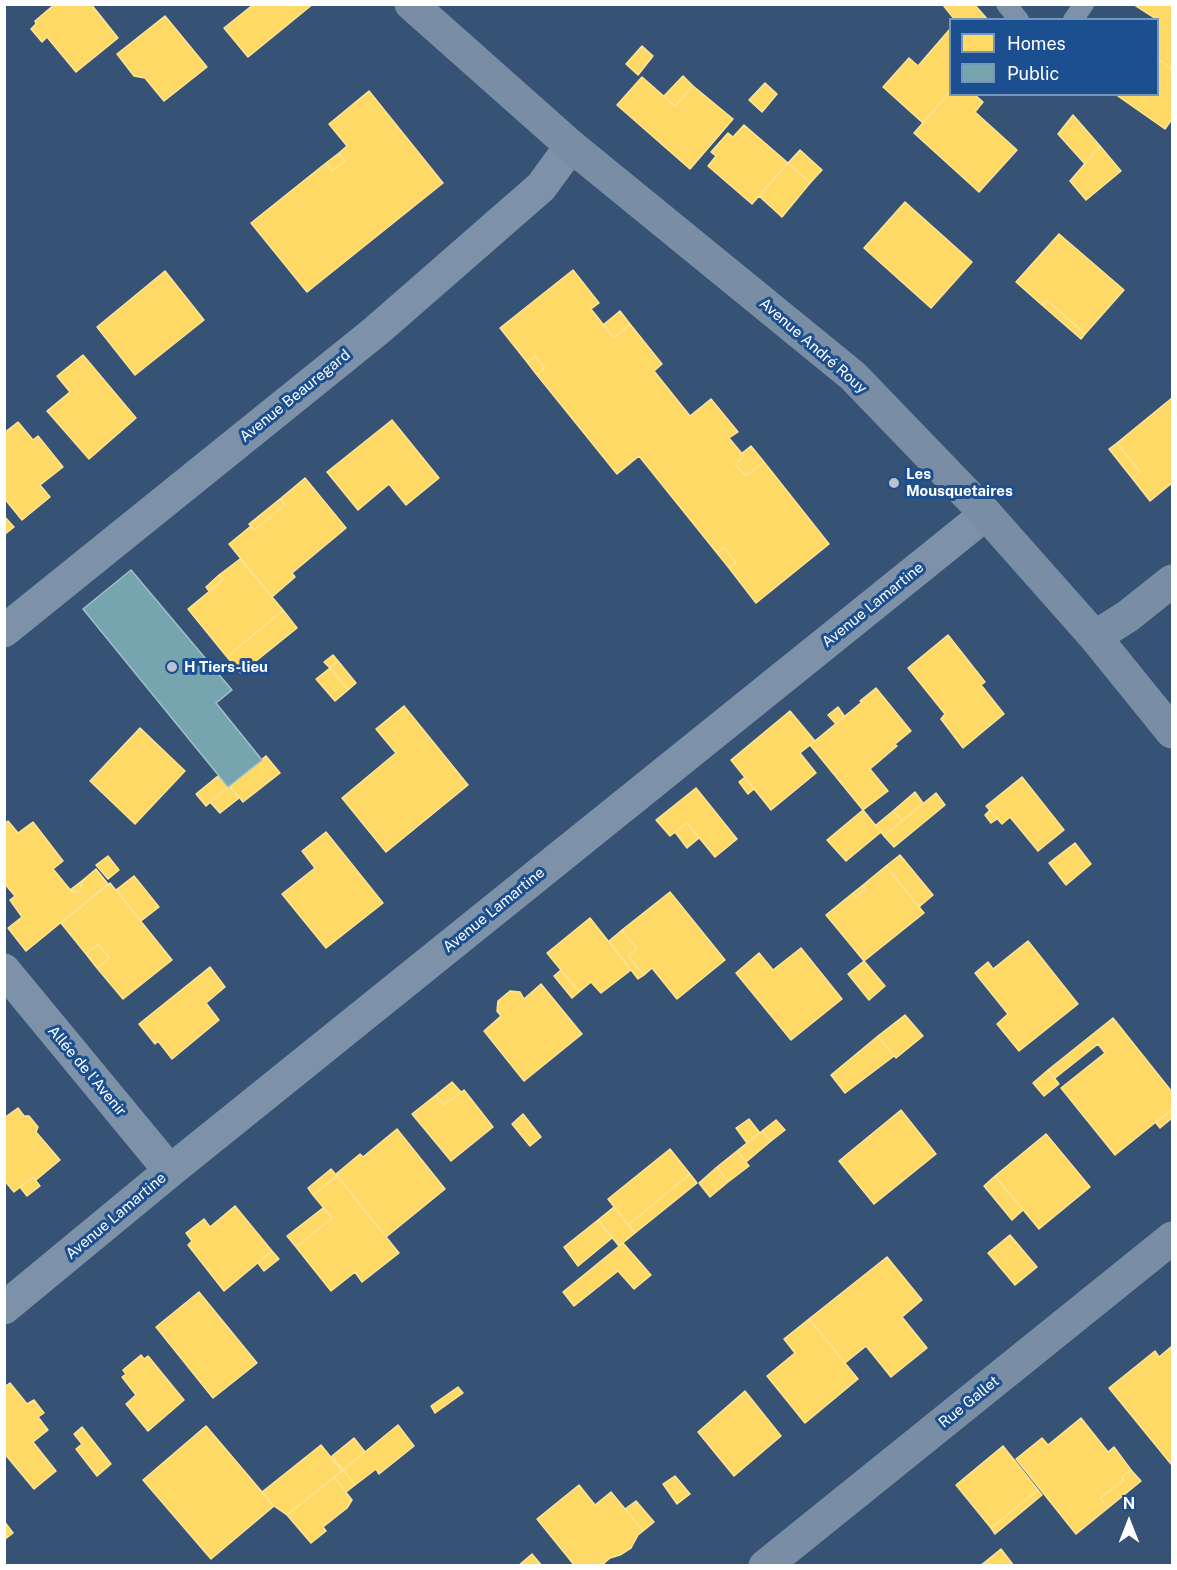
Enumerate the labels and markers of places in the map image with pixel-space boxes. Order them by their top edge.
place label: Les Mousquetaires [906,465,1013,500]
marker: Les Mousquetaires [887,476,901,490]
place label: H Tiers-lieu [184,658,268,676]
marker: H Tiers-lieu [165,660,179,674]

